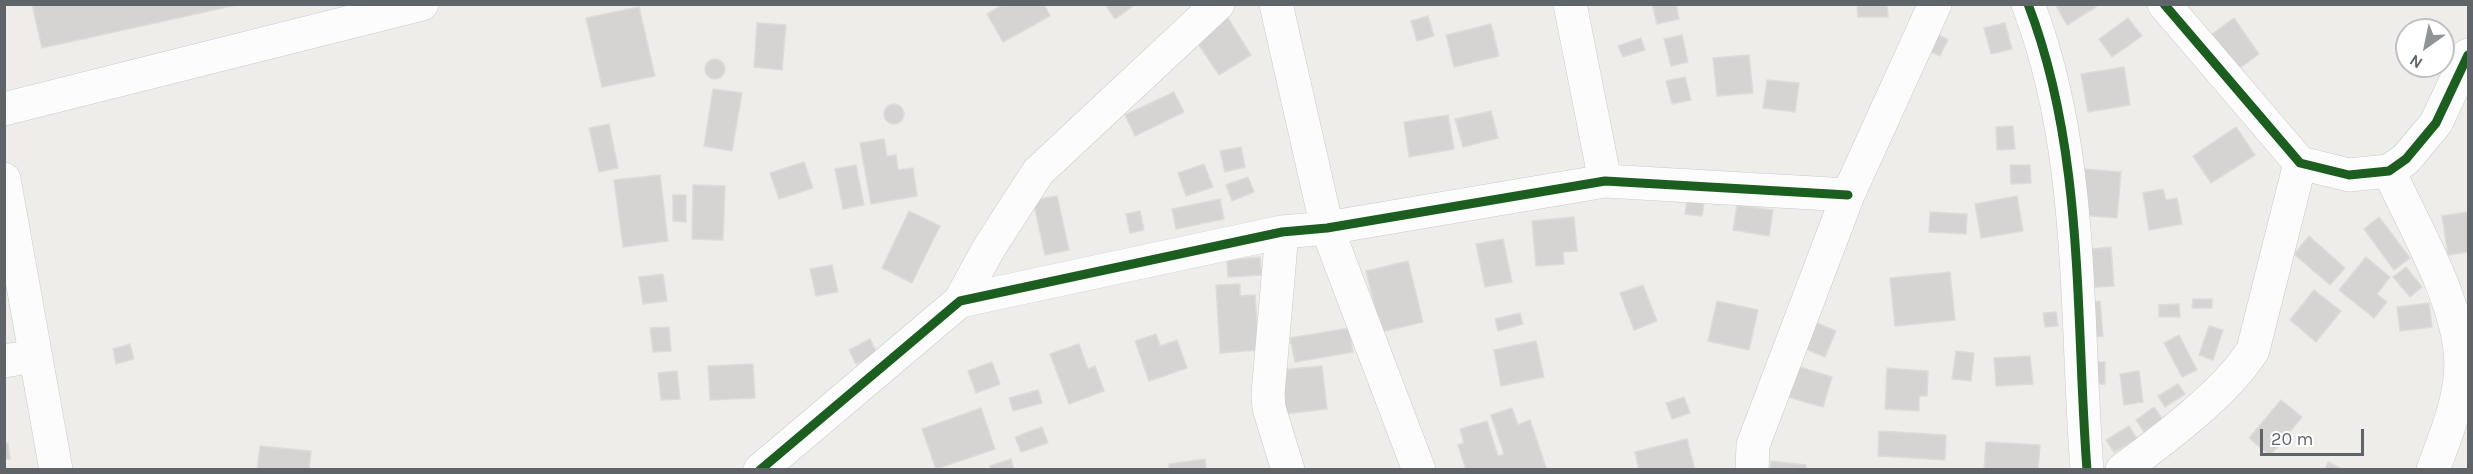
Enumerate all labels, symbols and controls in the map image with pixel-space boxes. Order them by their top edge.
north arrow [2395,18,2455,78]
text: N [2406,51,2426,73]
scale bar [2263,417,2366,455]
text: 20 m [2271,428,2313,450]

